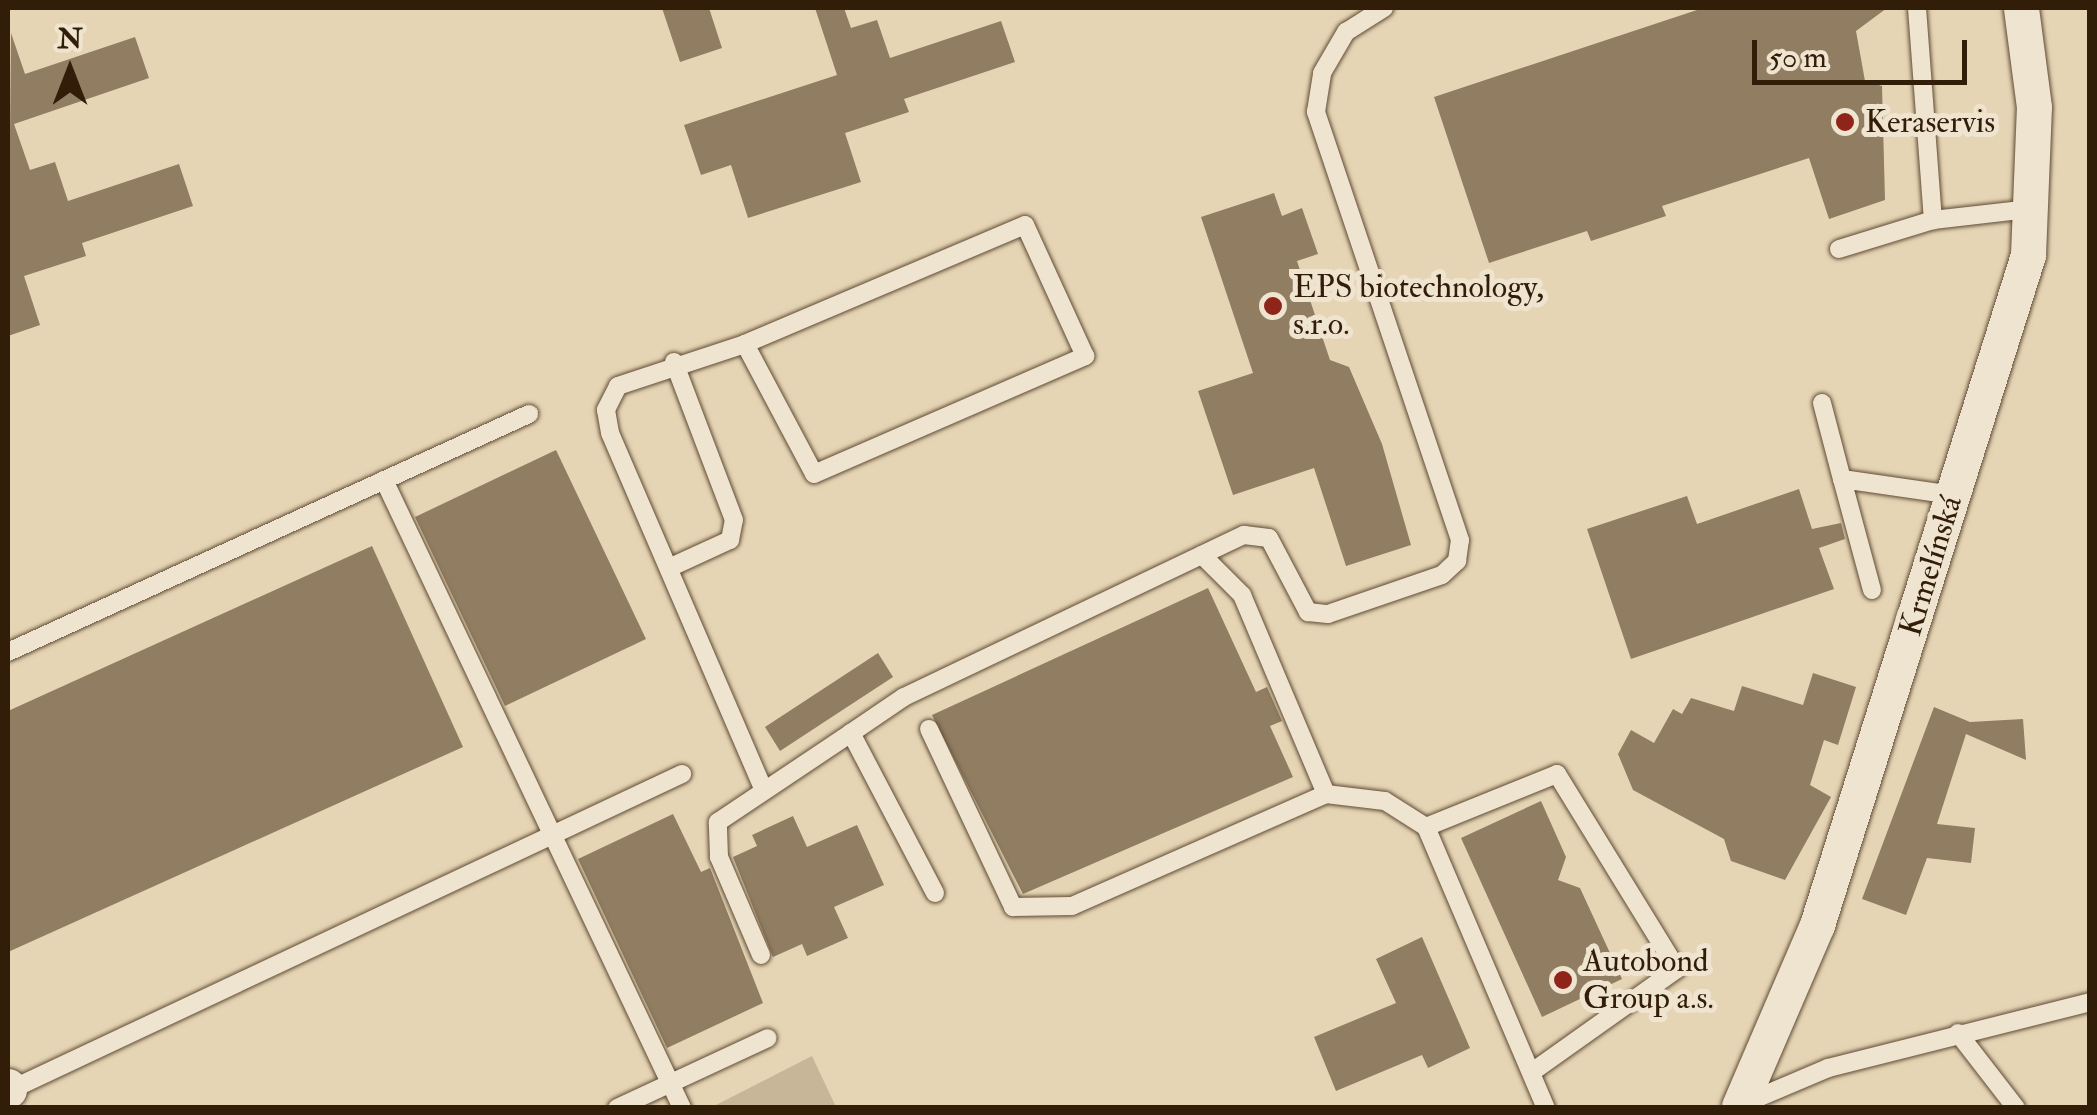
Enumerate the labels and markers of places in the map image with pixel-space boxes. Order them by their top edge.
place label: Keraservis [1865,103,1995,141]
marker: Keraservis [1834,111,1856,133]
place label: EPS biotechnology, s.r.o. [1293,269,1544,344]
marker: EPS biotechnology, s.r.o. [1262,295,1284,317]
place label: Autobond Group a.s. [1583,943,1714,1018]
marker: Autobond Group a.s. [1552,969,1574,991]

